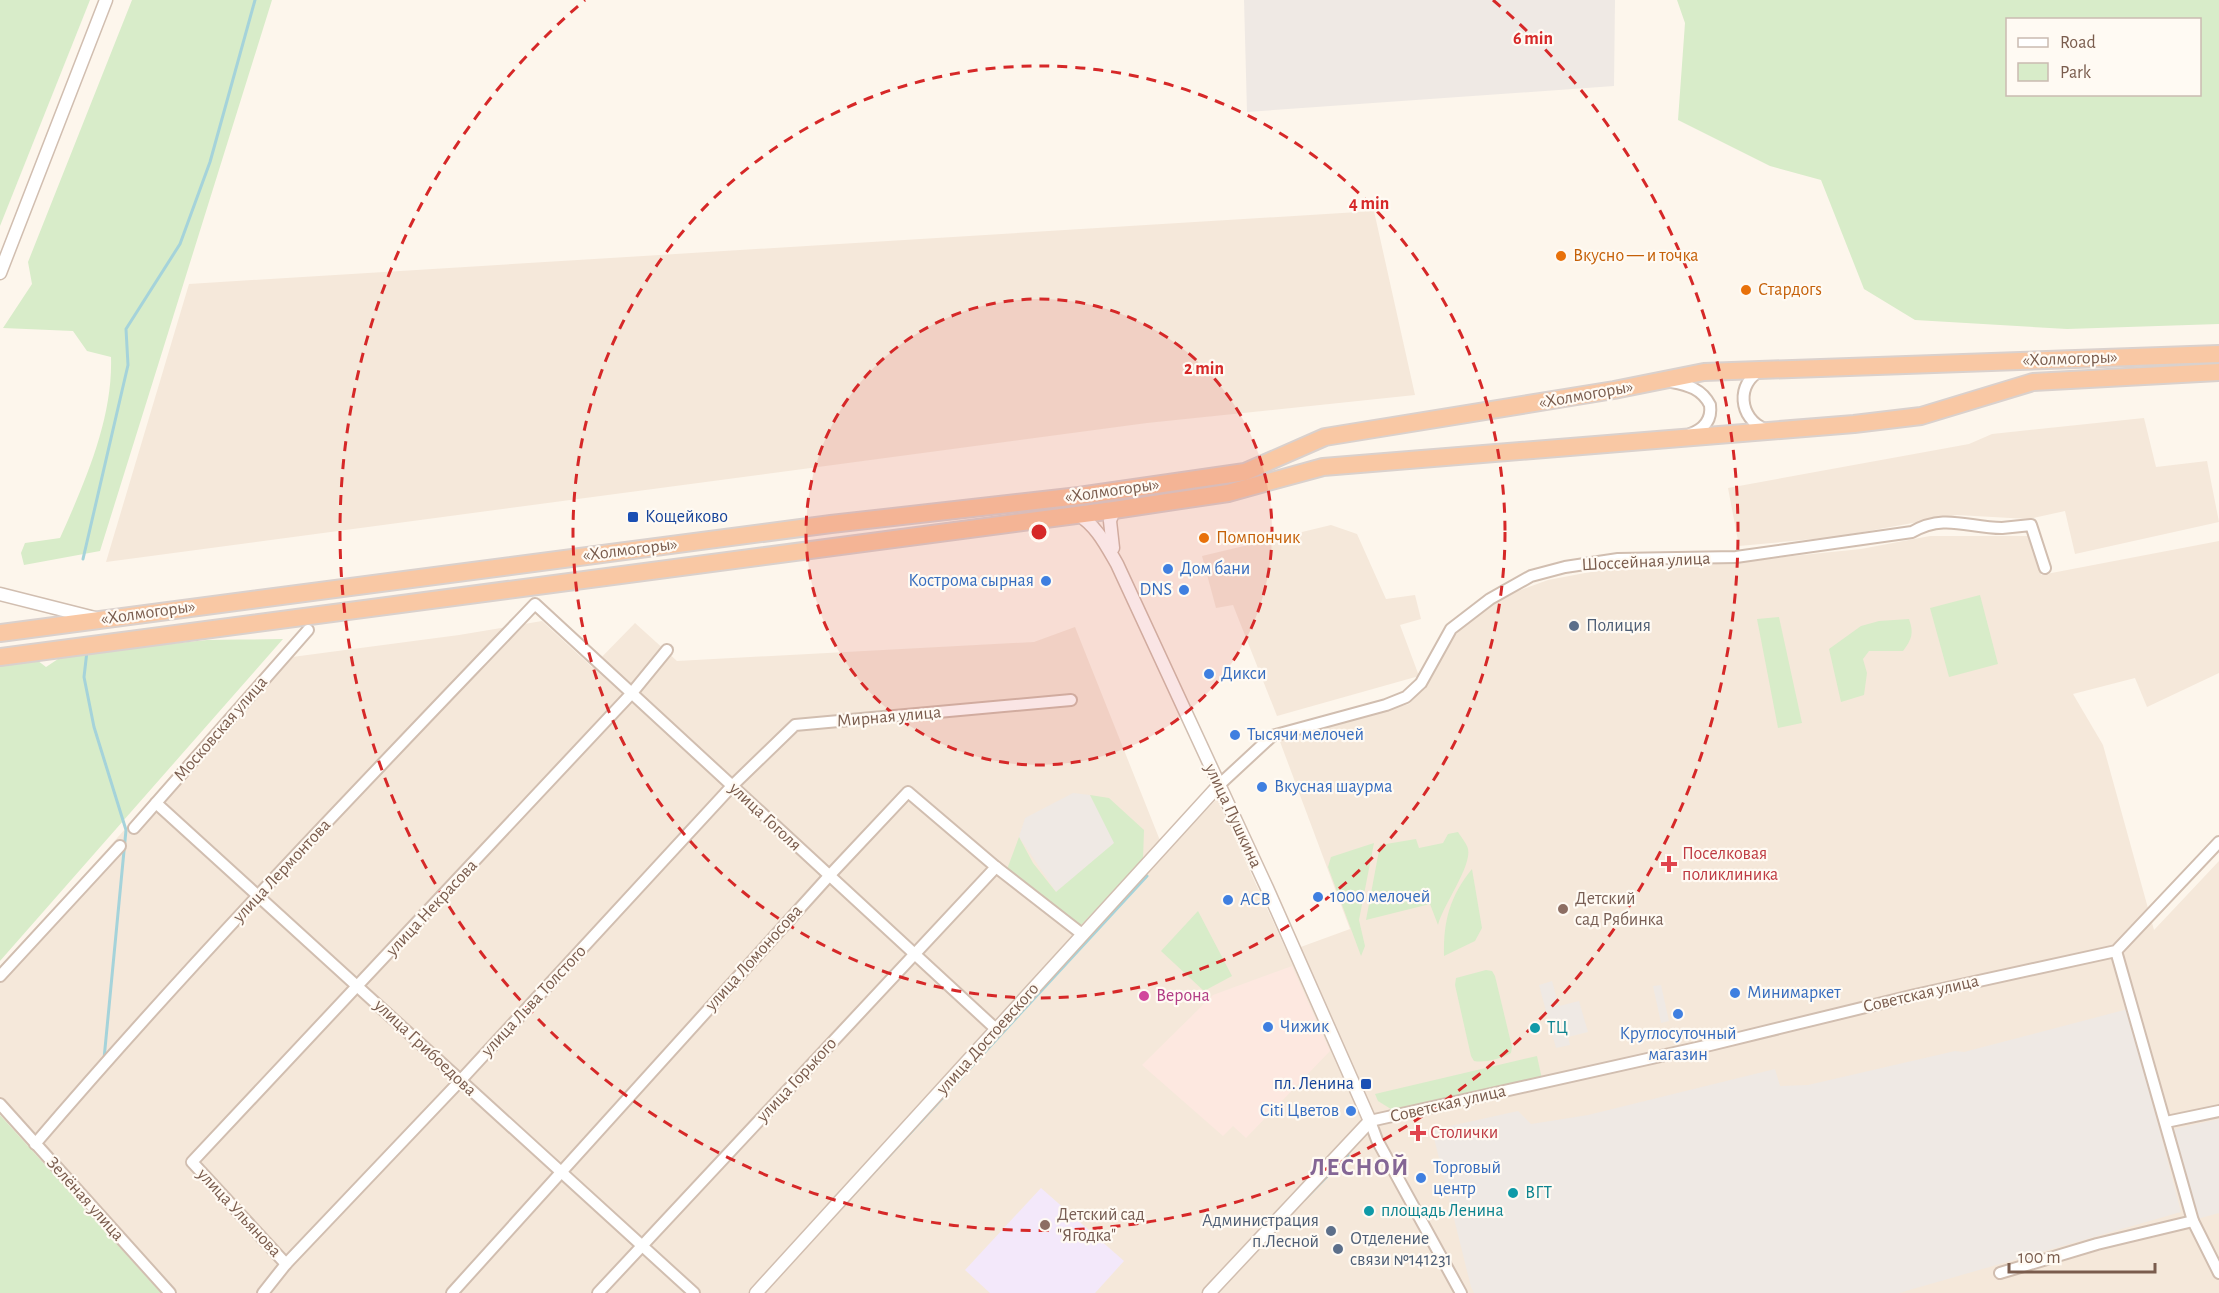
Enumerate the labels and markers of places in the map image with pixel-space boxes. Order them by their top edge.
place label: Вкусно — и точка [1573,247,1699,265]
marker: Вкусно — и точка [1554,249,1568,263]
place label: Стардогs [1758,281,1822,299]
marker: Стардогs [1739,283,1753,297]
place label: Кощейково [645,508,728,526]
marker: Кощейково [626,510,640,524]
centre of rings [1029,522,1049,542]
place label: Помпончик [1216,529,1301,547]
marker: Помпончик [1197,531,1211,545]
place label: Дом бани [1180,559,1250,578]
marker: Дом бани [1161,562,1175,576]
place label: Кострома сырная [908,572,1034,590]
marker: Кострома сырная [1039,574,1053,588]
place label: DNS [1140,581,1172,599]
marker: DNS [1177,583,1191,597]
place label: Полиция [1586,617,1651,635]
marker: Полиция [1567,619,1581,633]
place label: Дикси [1221,665,1267,683]
marker: Дикси [1202,667,1216,681]
place label: Тысячи мелочей [1247,726,1364,744]
marker: Тысячи мелочей [1228,728,1242,742]
place label: Вкусная шаурма [1274,778,1393,796]
marker: Вкусная шаурма [1255,780,1269,794]
place label: Поселковая поликлиника [1682,845,1778,884]
marker: Поселковая поликлиника [1660,855,1678,873]
place label: 1000 мелочей [1330,888,1430,906]
marker: 1000 мелочей [1311,890,1325,904]
place label: Детский сад Рябинка [1575,890,1664,929]
place label: АСВ [1240,891,1271,909]
marker: АСВ [1221,893,1235,907]
marker: Детский сад Рябинка [1556,902,1570,916]
place label: Минимаркет [1747,984,1841,1002]
marker: Минимаркет [1728,986,1742,1000]
place label: Верона [1156,987,1210,1005]
marker: Верона [1137,989,1151,1003]
marker: Круглосуточный магазин [1671,1007,1685,1021]
place label: Чижик [1280,1018,1330,1036]
place label: ТЦ [1547,1019,1568,1037]
marker: Чижик [1261,1020,1275,1034]
marker: ТЦ [1528,1021,1542,1035]
place label: Круглосуточный магазин [1619,1025,1737,1064]
place label: пл. Ленина [1274,1075,1354,1093]
marker: пл. Ленина [1359,1077,1373,1091]
place label: Citi Цветов [1260,1102,1339,1120]
marker: Citi Цветов [1344,1104,1358,1118]
place label: Столички [1430,1124,1498,1142]
marker: Столички [1411,1126,1425,1140]
place label: Торговый центр [1433,1159,1501,1198]
marker: Торговый центр [1414,1171,1428,1185]
place label: ВГТ [1525,1184,1552,1202]
marker: ВГТ [1506,1186,1520,1200]
place label: площадь Ленина [1381,1202,1504,1220]
marker: площадь Ленина [1362,1204,1376,1218]
place label: Детский сад "Ягодка" [1057,1206,1145,1245]
place label: Администрация п.Лесной [1202,1212,1319,1251]
marker: Детский сад "Ягодка" [1038,1218,1052,1232]
marker: Администрация п.Лесной [1324,1224,1338,1238]
place label: Отделение связи №141231 [1350,1230,1452,1269]
marker: Отделение связи №141231 [1331,1242,1345,1256]

